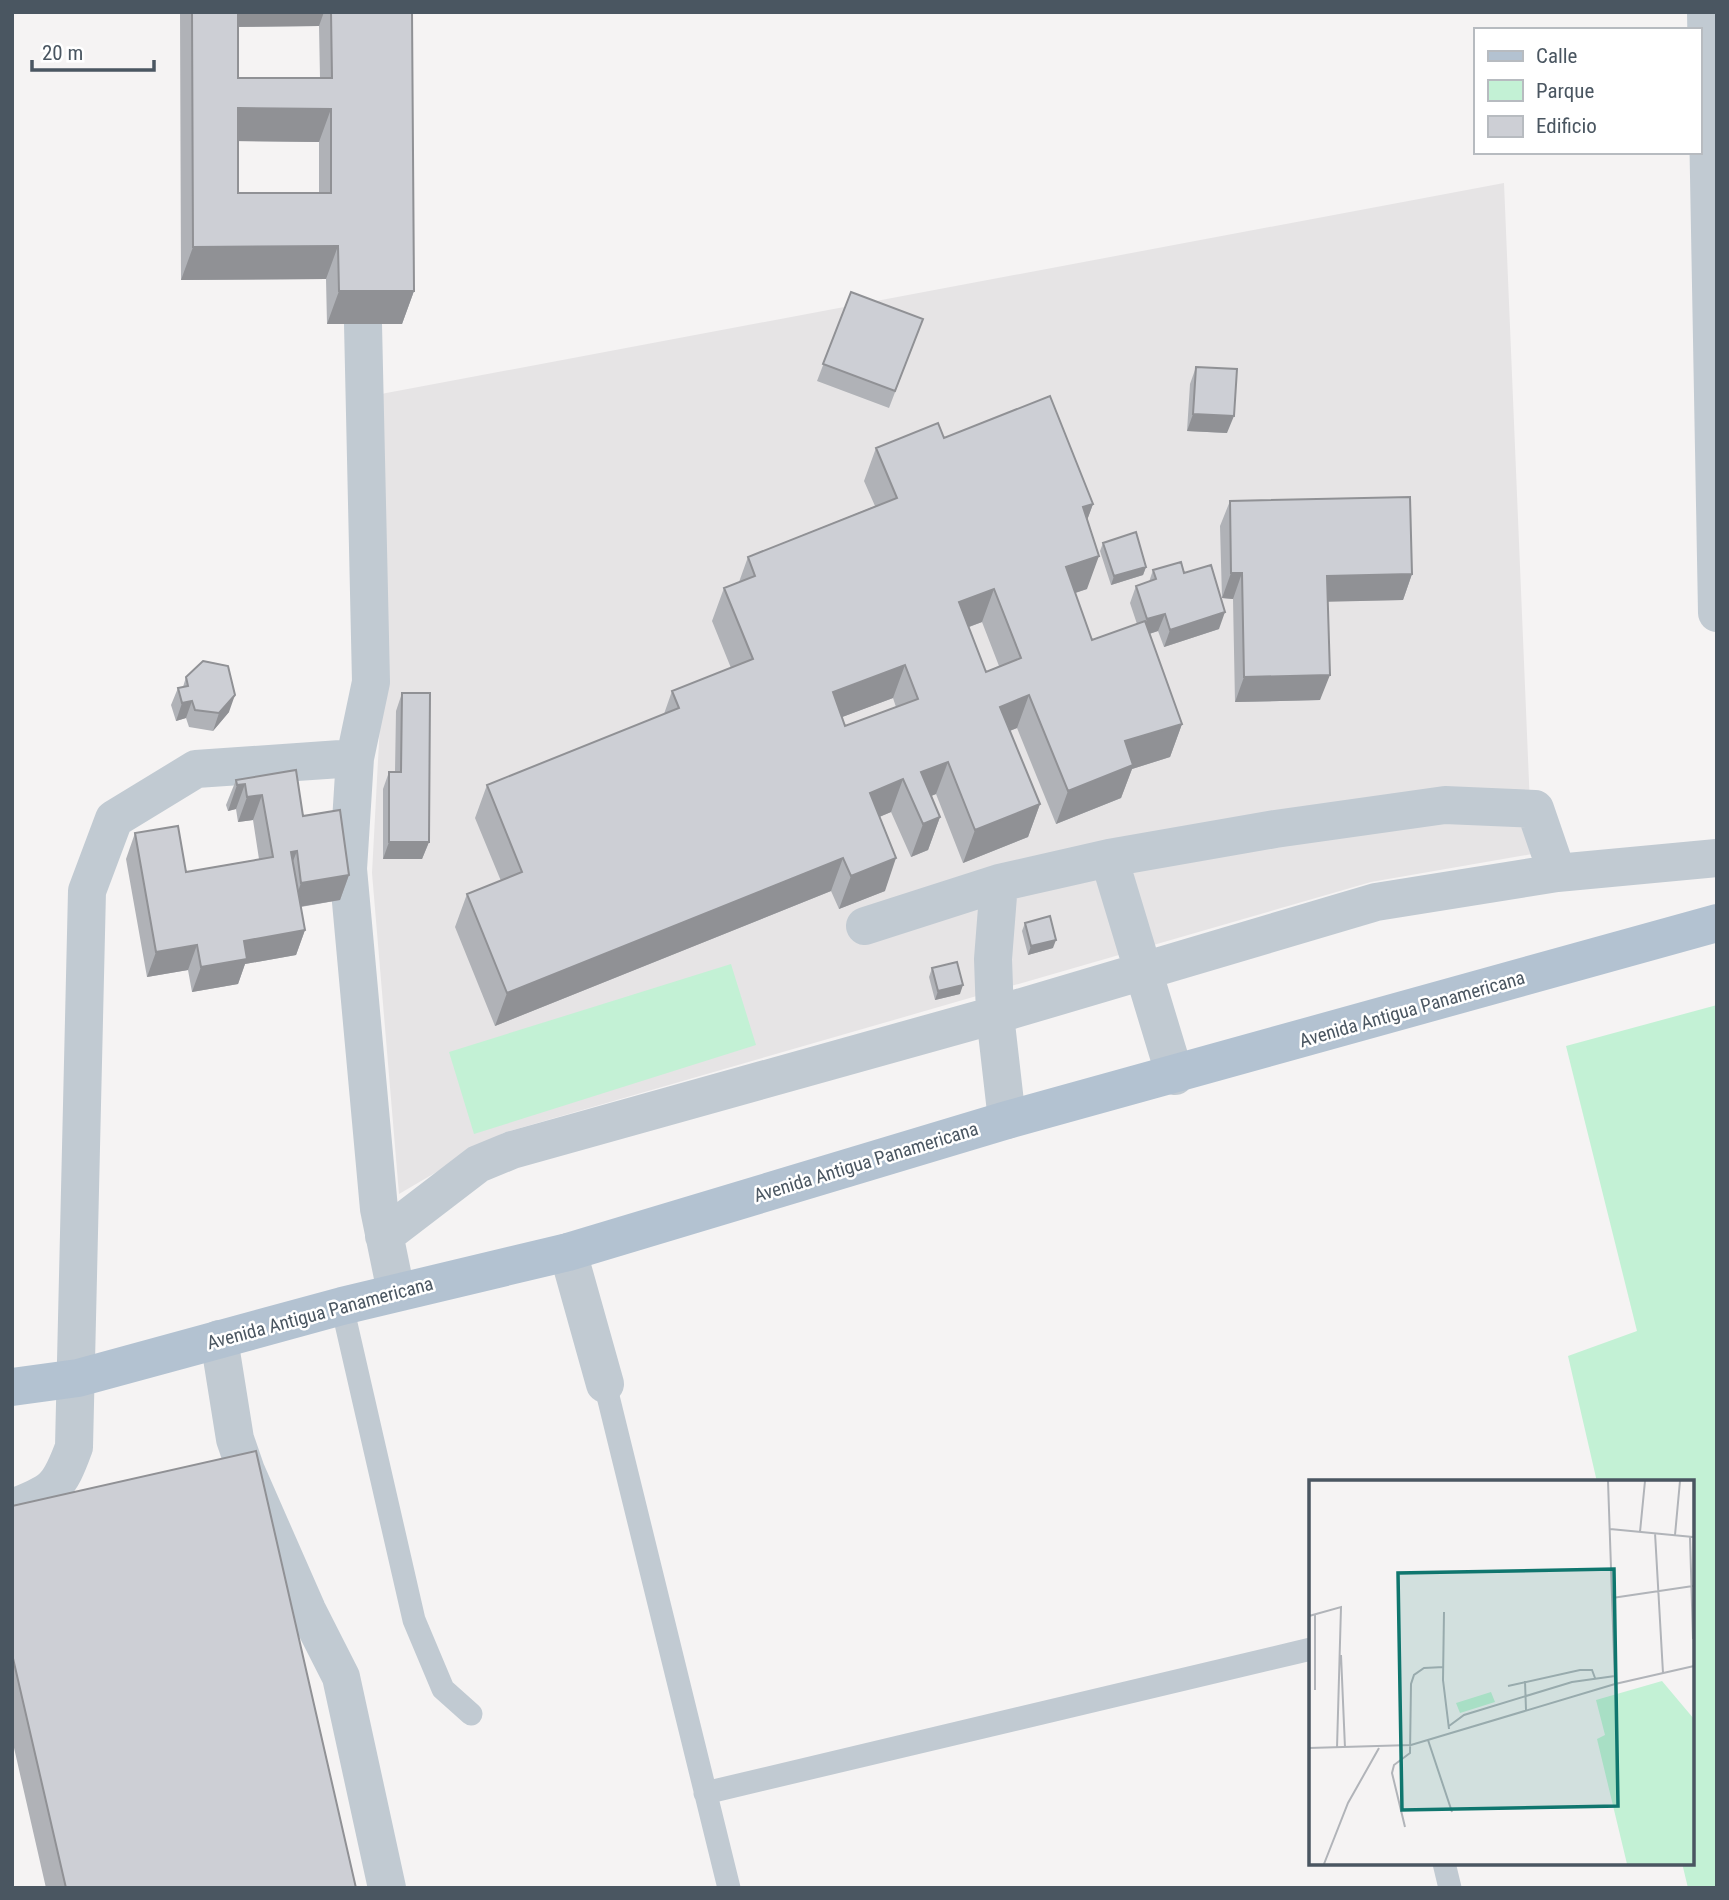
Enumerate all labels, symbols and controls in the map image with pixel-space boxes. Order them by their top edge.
scale bar [32,28,154,72]
legend [1474,28,1701,154]
text: 20 m [42,41,83,65]
text: Calle [1536,44,1578,68]
text: Parque [1536,79,1594,103]
text: Edificio [1536,114,1597,138]
street label: Avenida Antigua Panamericana [1297,966,1527,1052]
street label: Avenida Antigua Panamericana [751,1117,981,1207]
street label: Avenida Antigua Panamericana [204,1272,436,1354]
inset map [1309,1480,1694,1865]

